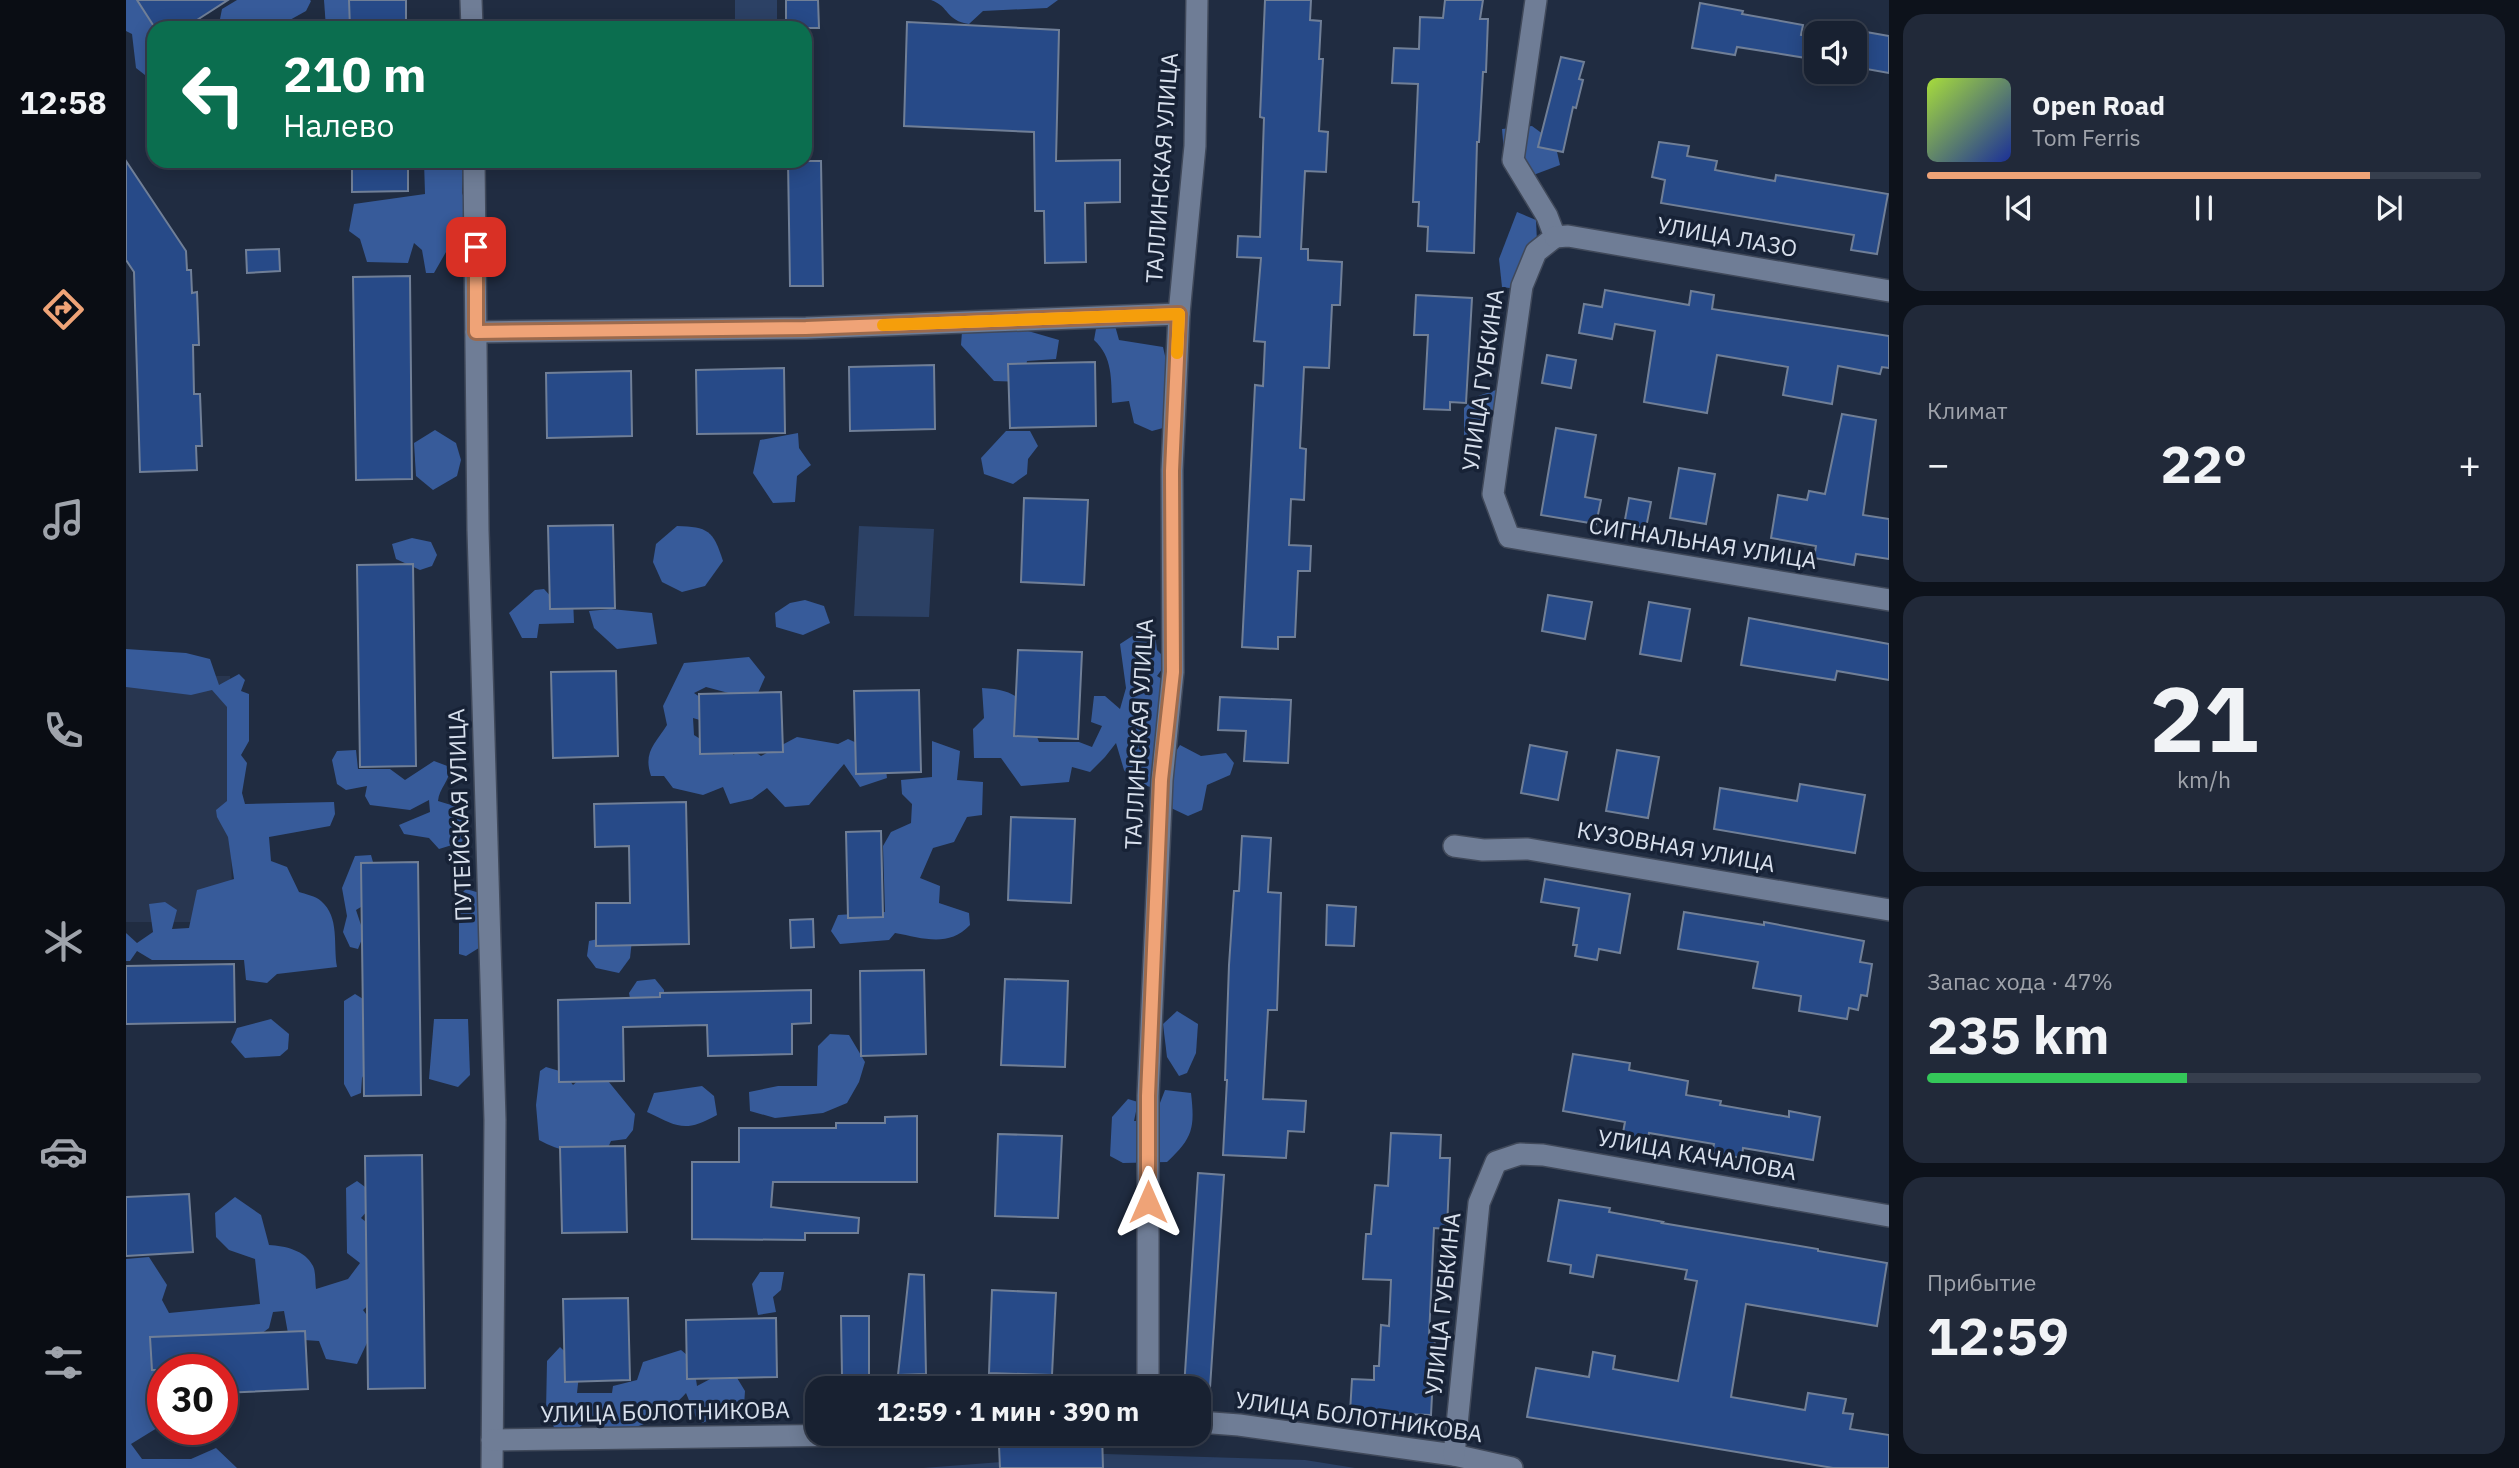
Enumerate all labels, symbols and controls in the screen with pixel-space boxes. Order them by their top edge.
map controls [1804,21,1867,84]
button: sound [1804,21,1867,84]
text: 210 m [283,42,427,105]
icon: left [168,49,259,140]
street label: ТАЛЛИНСКАЯ УЛИЦА [1138,51,1184,284]
text: 12:58 [19,81,107,123]
text: Open Road [2032,88,2165,122]
text: Налево [283,104,394,146]
text: Tom Ferris [2032,122,2141,152]
icon: previous [2000,189,2038,227]
icon: pause [2185,189,2223,227]
icon: next [2370,189,2408,227]
street label: УЛИЦА ЛАЗО [1655,209,1800,263]
pin [446,217,506,277]
icon: arrive [457,228,495,266]
icon: directions [39,285,88,334]
street label: УЛИЦА ГУБКИНА [1454,286,1510,473]
text: Климат [1927,395,2008,425]
text: 22° [2161,430,2247,497]
text: − [1927,439,1950,488]
text: + [2458,439,2481,488]
icon: music [39,495,88,544]
street label: СИГНАЛЬНАЯ УЛИЦА [1587,509,1820,575]
street label: ТАЛЛИНСКАЯ УЛИЦА [1117,618,1159,850]
text: 21 [2149,659,2259,777]
icon: phone [39,706,88,755]
street label: ПУТЕЙСКАЯ УЛИЦА [440,708,478,922]
text: km/h [2177,764,2231,794]
street label: КУЗОВНАЯ УЛИЦА [1575,814,1778,878]
icon: climate [39,917,88,966]
text: Запас хода · 47% [1927,966,2113,996]
text: 235 km [1927,1001,2109,1068]
street label: УЛИЦА КАЧАЛОВА [1595,1122,1799,1186]
icon: car [39,1127,88,1176]
position arrow [1111,1165,1185,1239]
street label: УЛИЦА ГУБКИНА [1417,1211,1467,1397]
text: Прибытие [1927,1267,2036,1297]
text: 12:59 [1927,1302,2069,1369]
icon: filters [39,1338,88,1387]
speed limit sign: 30 [147,1354,238,1445]
street label: УЛИЦА БОЛОТНИКОВА [1233,1384,1485,1448]
street label: УЛИЦА БОЛОТНИКОВА [540,1394,790,1428]
text: 12:59 · 1 мин · 390 m [877,1394,1139,1428]

